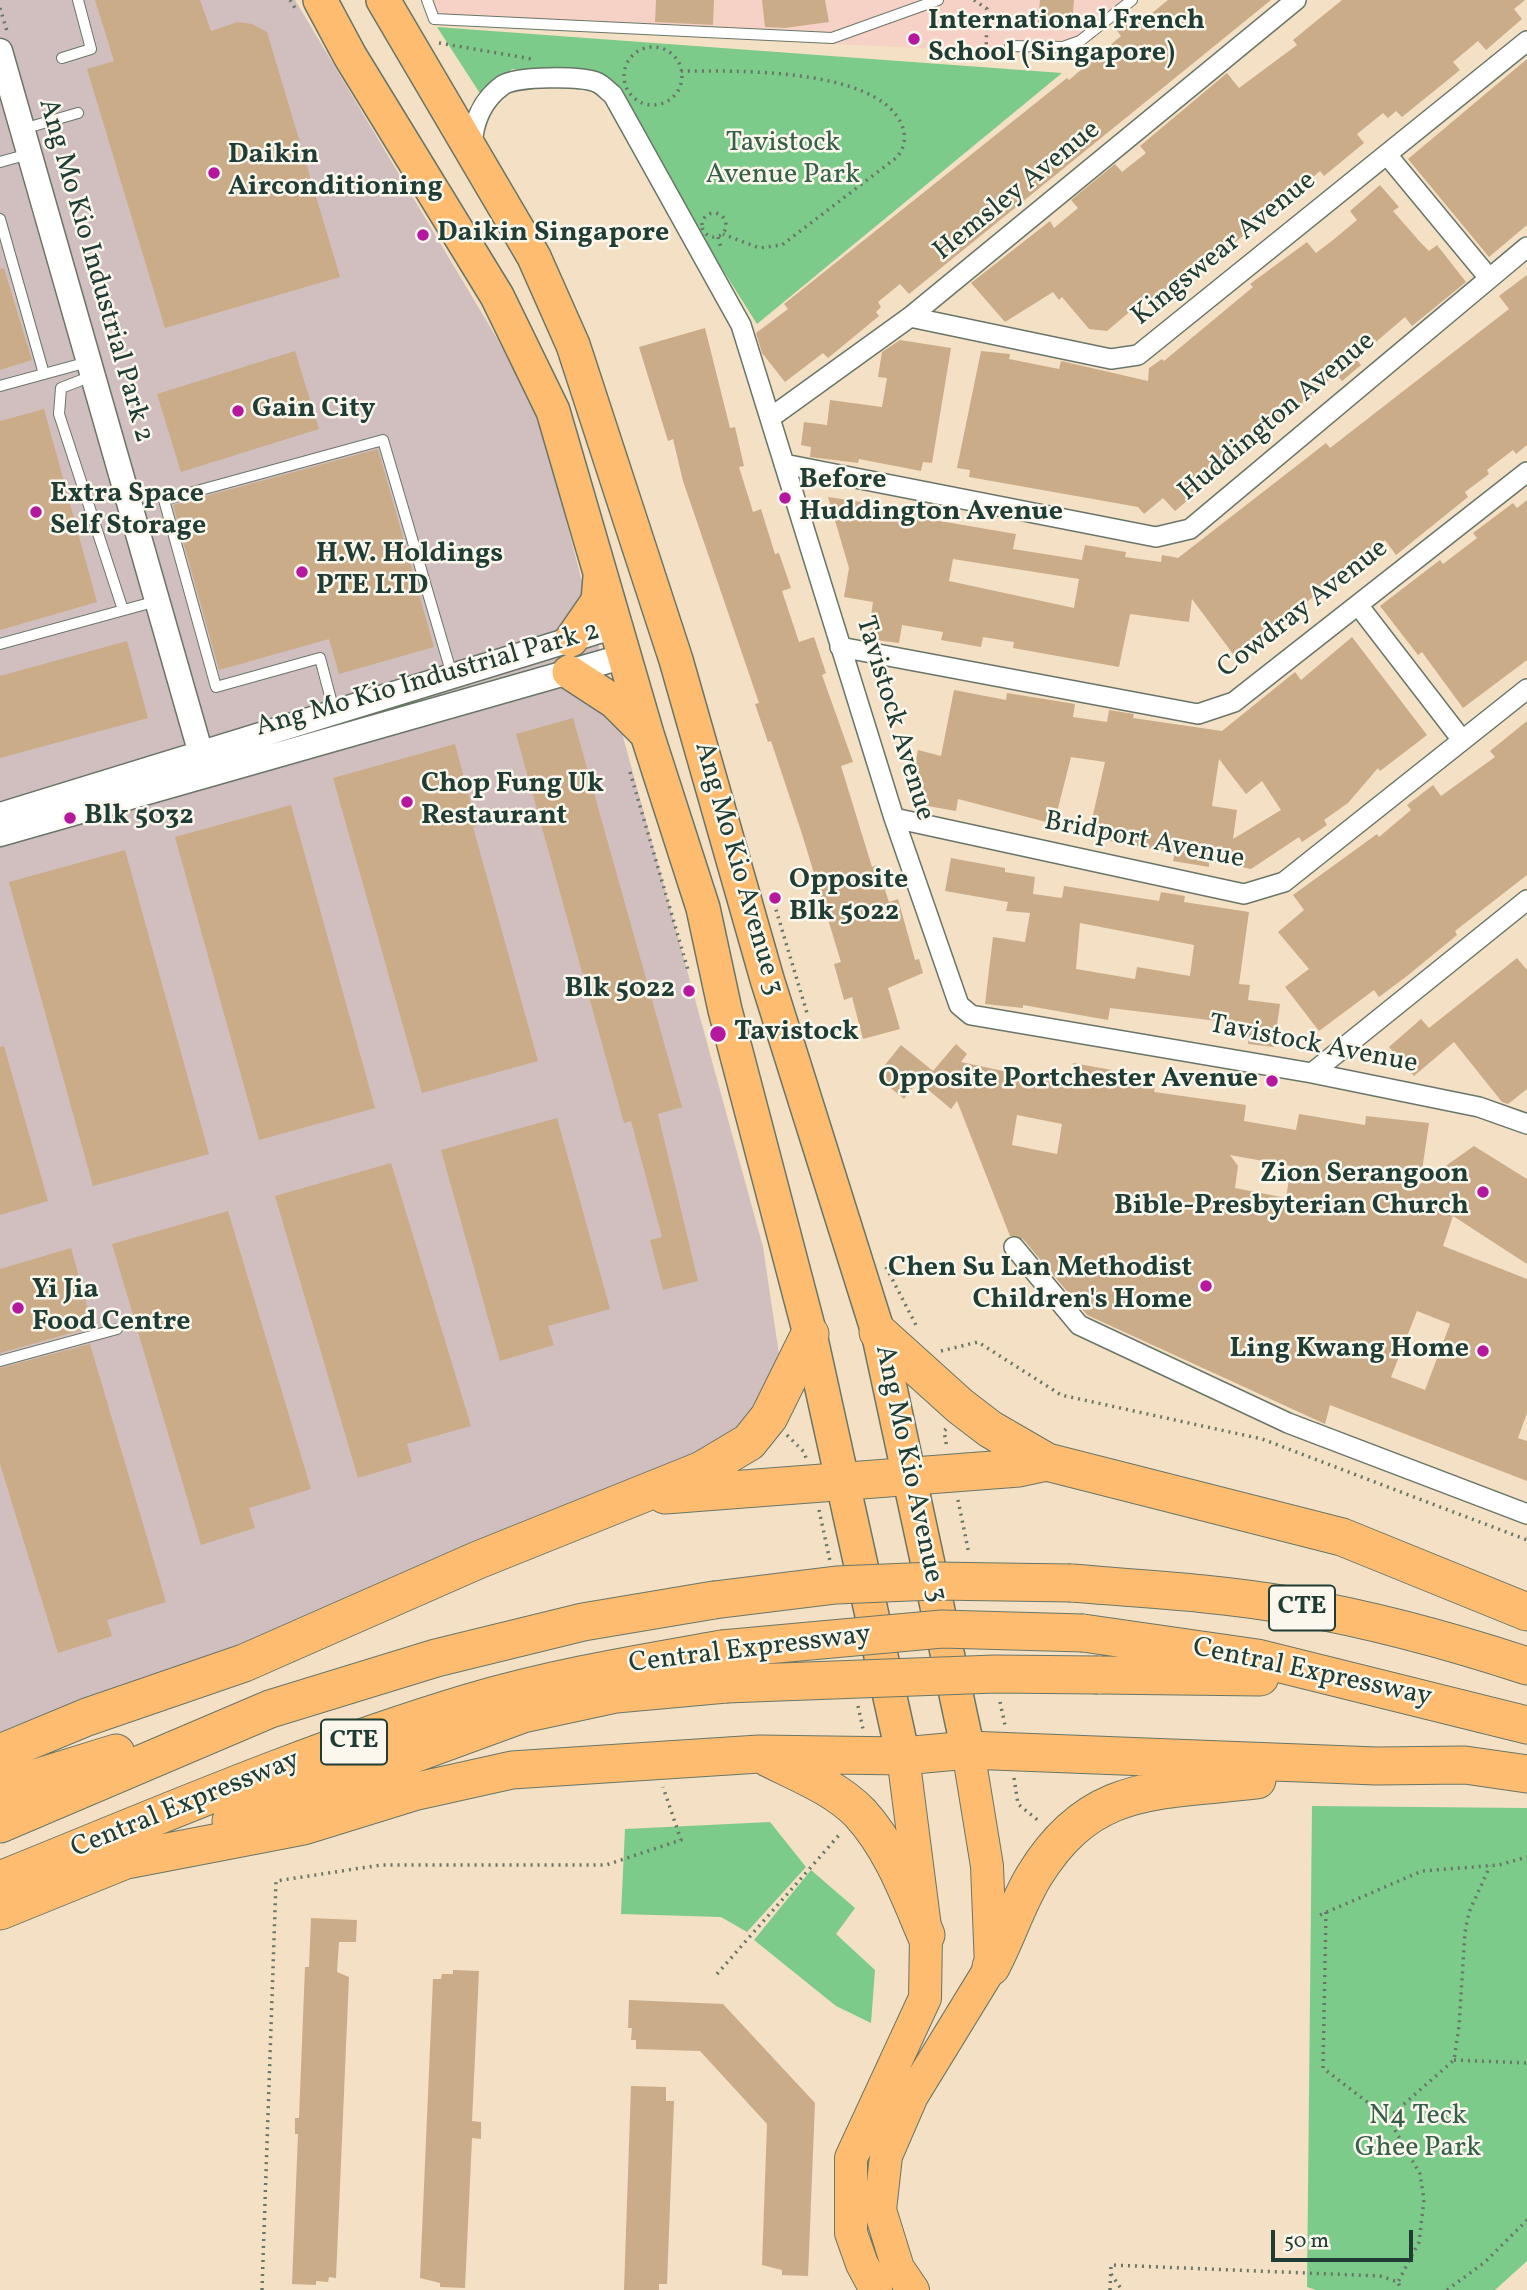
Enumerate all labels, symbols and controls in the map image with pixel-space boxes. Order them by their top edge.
place label: International French School (Singapore) [928,6,1205,72]
marker: International French School (Singapore) [906,31,922,47]
street label: Ang Mo Kio Industrial Park 2 [29,95,159,447]
street label: Hemsley Avenue [928,114,1108,270]
park label: Tavistock Avenue Park [706,128,860,194]
place label: Daikin Airconditioning [228,140,443,206]
marker: Daikin Airconditioning [206,165,222,181]
street label: Kingswear Avenue [1126,165,1324,335]
place label: Daikin Singapore [437,218,669,252]
marker: Daikin Singapore [415,227,431,243]
street label: Huddington Avenue [1173,326,1383,510]
place label: Gain City [252,394,375,428]
marker: Gain City [230,403,246,419]
place label: Before Huddington Avenue [799,465,1063,531]
place label: Extra Space Self Storage [50,479,206,545]
marker: Before Huddington Avenue [777,490,793,506]
marker: Extra Space Self Storage [28,504,44,520]
street label: Cowdray Avenue [1212,533,1396,687]
place label: H.W. Holdings PTE LTD [316,539,503,605]
marker: H.W. Holdings PTE LTD [294,564,310,580]
street label: Tavistock Avenue [846,613,940,825]
street label: Ang Mo Kio Industrial Park 2 [252,616,604,746]
street label: Ang Mo Kio Avenue 3 [685,739,789,999]
place label: Chop Fung Uk Restaurant [421,769,604,835]
marker: Chop Fung Uk Restaurant [399,794,415,810]
place label: Blk 5032 [84,801,194,835]
street label: Bridport Avenue [1041,806,1247,878]
marker: Blk 5032 [62,810,78,826]
place label: Opposite Blk 5022 [789,865,908,931]
marker: Opposite Blk 5022 [767,890,783,906]
place label: Blk 5022 [565,974,675,1008]
marker: Blk 5022 [681,983,697,999]
street label: Tavistock Avenue [1206,1009,1420,1083]
place label: Tavistock [734,1017,859,1051]
marker: Tavistock [708,1024,728,1044]
place label: Opposite Portchester Avenue [878,1064,1258,1098]
marker: Opposite Portchester Avenue [1264,1073,1280,1089]
place label: Zion Serangoon Bible-Presbyterian Church [1114,1159,1469,1225]
marker: Zion Serangoon Bible-Presbyterian Church [1475,1184,1491,1200]
place label: Chen Su Lan Methodist Children's Home [888,1253,1192,1319]
place label: Yi Jia Food Centre [32,1275,190,1341]
marker: Chen Su Lan Methodist Children's Home [1198,1278,1214,1294]
marker: Yi Jia Food Centre [10,1300,26,1316]
place label: Ling Kwang Home [1229,1334,1469,1368]
street label: Ang Mo Kio Avenue 3 [865,1342,953,1606]
marker: Ling Kwang Home [1475,1343,1491,1359]
road number: CTE [1269,1586,1335,1630]
street label: Central Expressway [627,1619,873,1683]
street label: Central Expressway [1189,1632,1435,1716]
road number: CTE [321,1720,387,1764]
street label: Central Expressway [67,1745,305,1867]
park label: N4 Teck Ghee Park [1355,2101,1481,2167]
scale bar [1275,2216,1417,2260]
text: 50 m [1284,2227,1329,2256]

